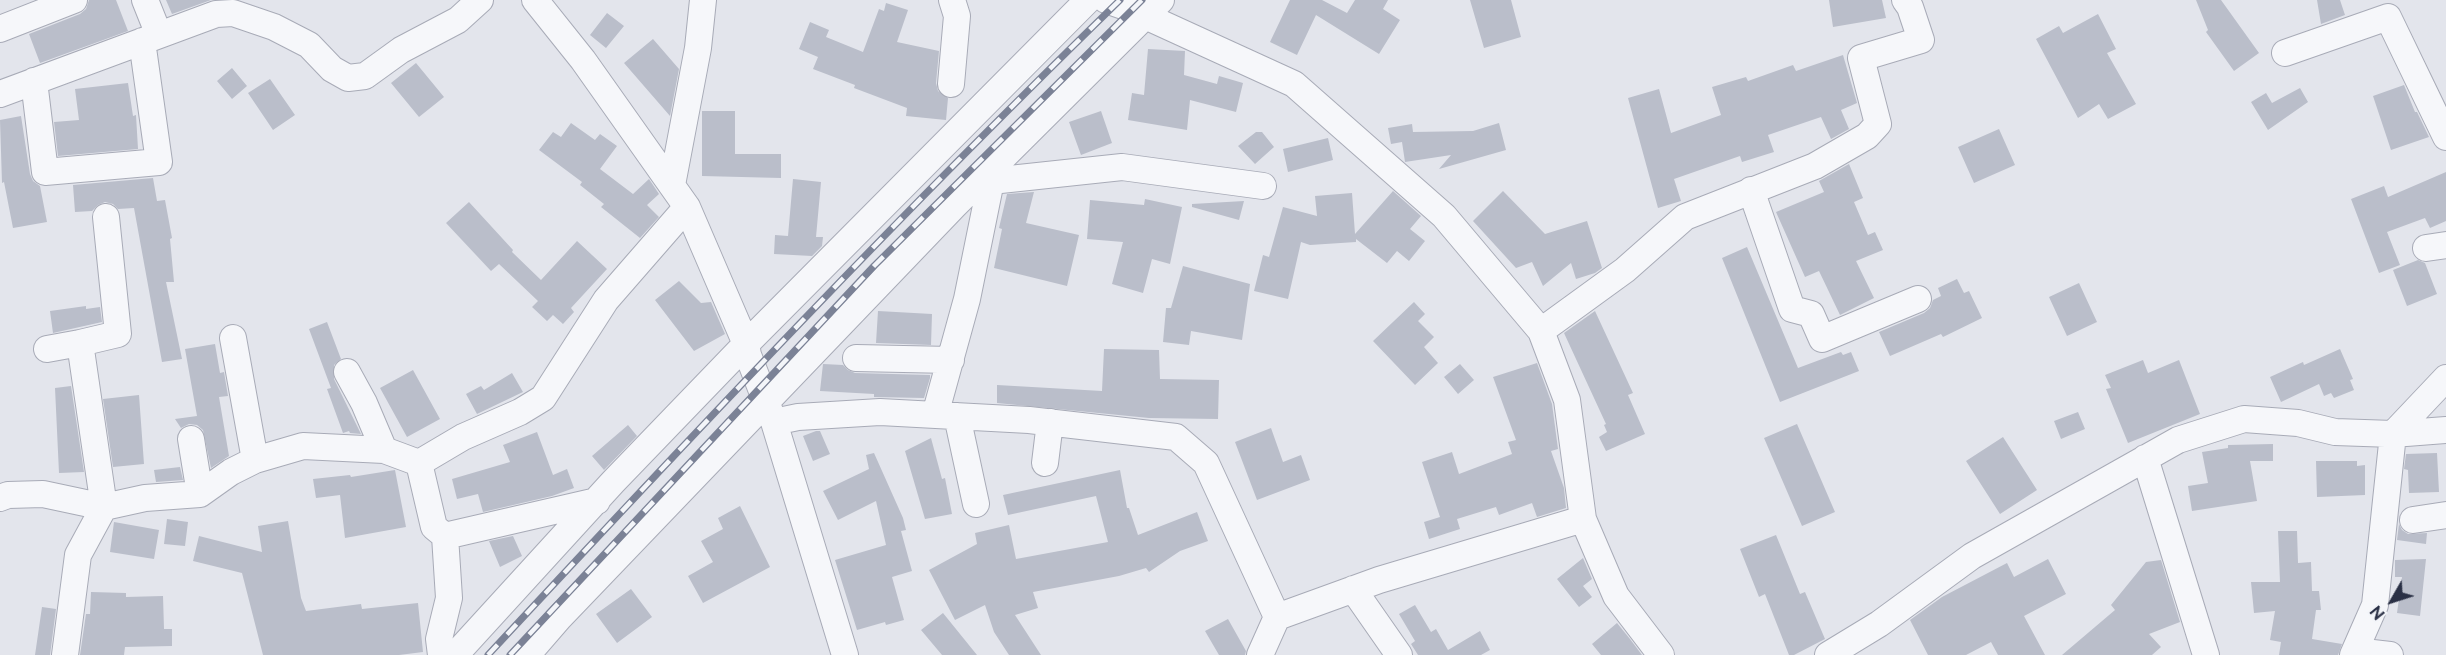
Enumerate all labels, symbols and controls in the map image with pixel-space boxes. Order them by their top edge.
north arrow [2362,571,2422,631]
text: N [2366,602,2389,623]

